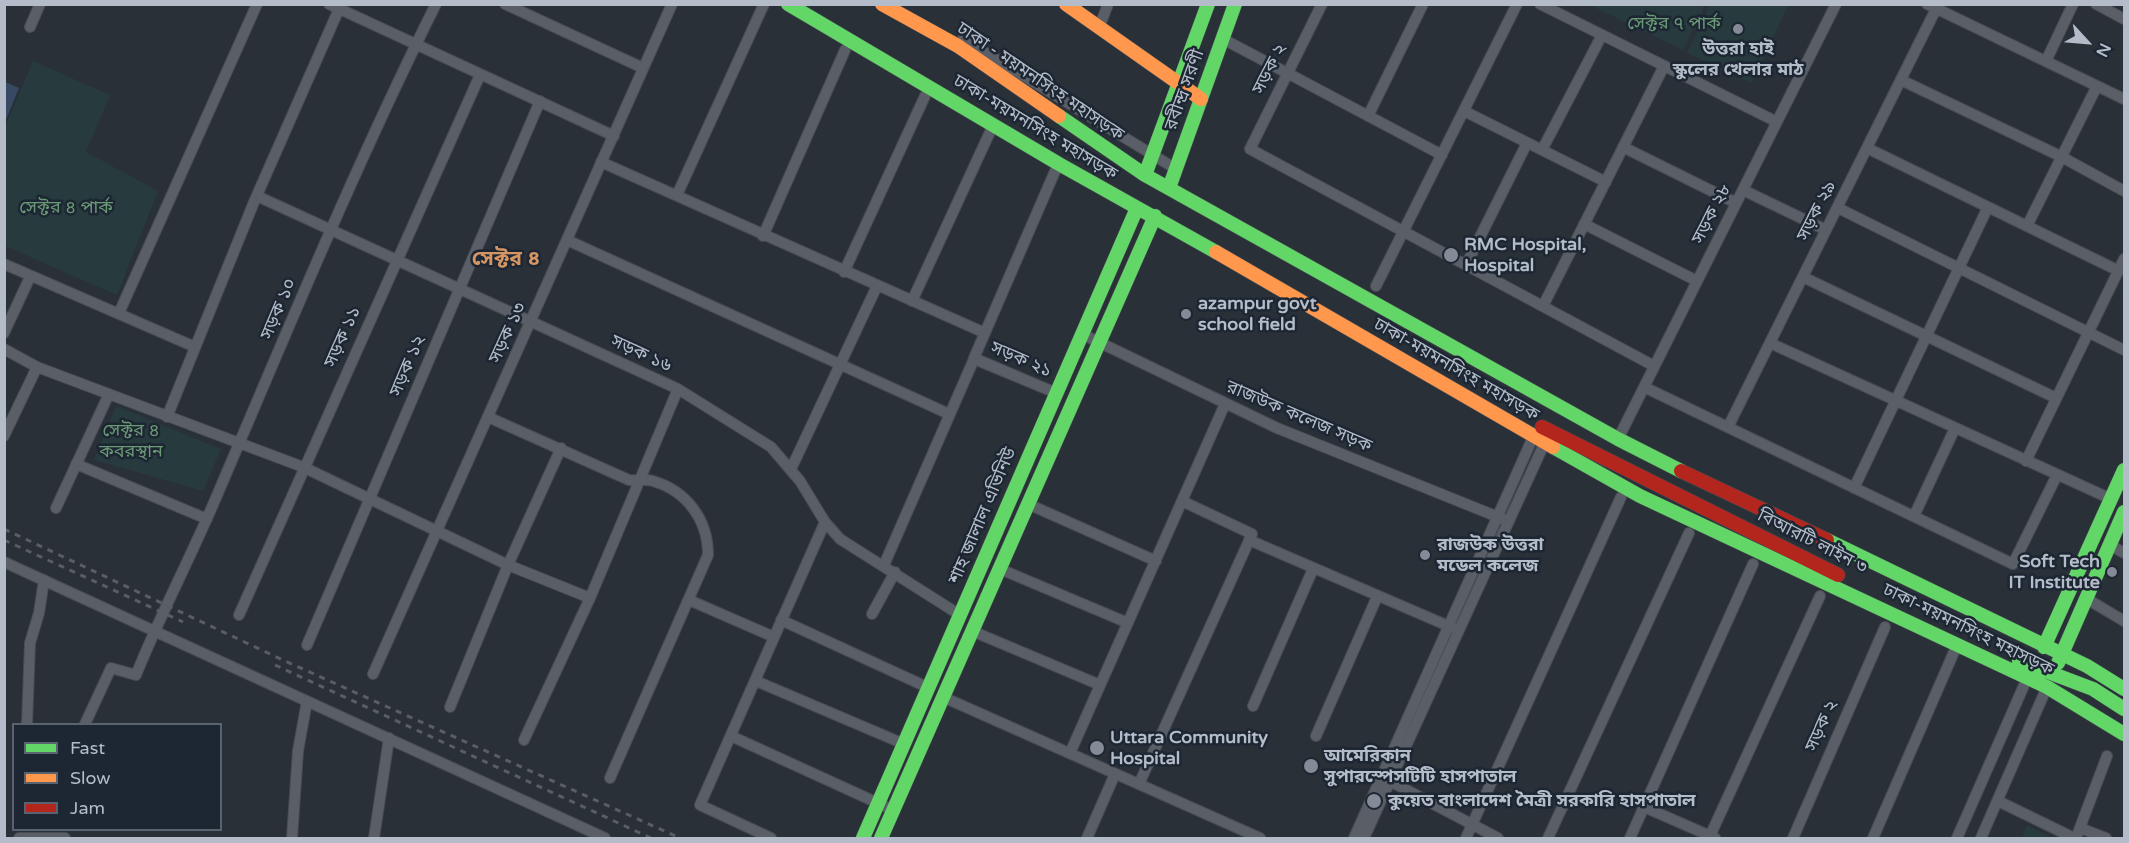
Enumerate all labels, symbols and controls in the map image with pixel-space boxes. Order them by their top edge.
north arrow [2057,12,2117,72]
park label: সেক্টর ৭ পার্ক [1627,13,1721,35]
street label: ঢাকা - ময়মনসিংহ মহাসড়ক [952,18,1128,146]
marker: উত্তরা হাই স্কুলের খেলার মাঠ [1731,22,1745,36]
place label: উত্তরা হাই স্কুলের খেলার মাঠ [1673,38,1803,80]
street label: সড়ক ২ [1248,40,1292,98]
text: N [2091,40,2115,60]
street label: রবীন্দ্র সরণী [1160,47,1210,133]
street label: ঢাকা-ময়মনসিংহ মহাসড়ক [949,70,1121,186]
street label: সড়ক ২৯ [1793,177,1841,245]
street label: সড়ক ২৮ [1688,180,1736,248]
park label: সেক্টর ৪ পার্ক [19,197,113,219]
place label: RMC Hospital, Hospital [1464,234,1586,276]
district label: সেক্টর ৪ [472,246,540,272]
marker: RMC Hospital, Hospital [1442,246,1460,264]
street label: সড়ক ১০ [256,275,302,343]
place label: azampur govt school field [1198,293,1317,336]
street label: সড়ক ১৩ [485,299,531,367]
street label: সড়ক ১১ [320,303,366,371]
marker: azampur govt school field [1179,307,1193,321]
street label: ঢাকা-ময়মনসিংহ মহাসড়ক [1369,314,1543,426]
street label: সড়ক ১৬ [607,331,675,377]
street label: সড়ক ১২ [385,332,431,400]
street label: সড়ক ২১ [987,337,1055,383]
street label: রাজউক কলেজ সড়ক [1223,377,1375,457]
park label: সেক্টর ৪ কবরস্থান [99,420,163,462]
street label: শাহ জালাল এভিনিউ [944,444,1022,588]
street label: বিআরটি লাইন ৩ [1754,505,1870,579]
place label: রাজউক উত্তরা মডেল কলেজ [1437,534,1544,576]
marker: রাজউক উত্তরা মডেল কলেজ [1418,548,1432,562]
place label: Soft Tech IT Institute [2009,551,2100,594]
marker: Soft Tech IT Institute [2105,565,2119,579]
street label: ঢাকা-ময়মনসিংহ মহাসড়ক [1879,579,2057,681]
street label: সড়ক ২ [1801,697,1843,755]
legend [12,723,222,831]
place label: Uttara Community Hospital [1110,727,1268,770]
text: Fast [70,737,105,759]
marker: Uttara Community Hospital [1088,739,1106,757]
place label: আমেরিকান সুপারস্পেসটিটি হাসপাতাল [1324,745,1516,788]
marker: আমেরিকান সুপারস্পেসটিটি হাসপাতাল [1302,757,1320,775]
text: Slow [70,767,111,789]
place label: কুয়েত বাংলাদেশ মৈত্রী সরকারি হাসপাতাল [1388,790,1696,812]
marker: কুয়েত বাংলাদেশ মৈত্রী সরকারি হাসপাতাল [1365,792,1383,810]
text: Jam [70,797,105,819]

